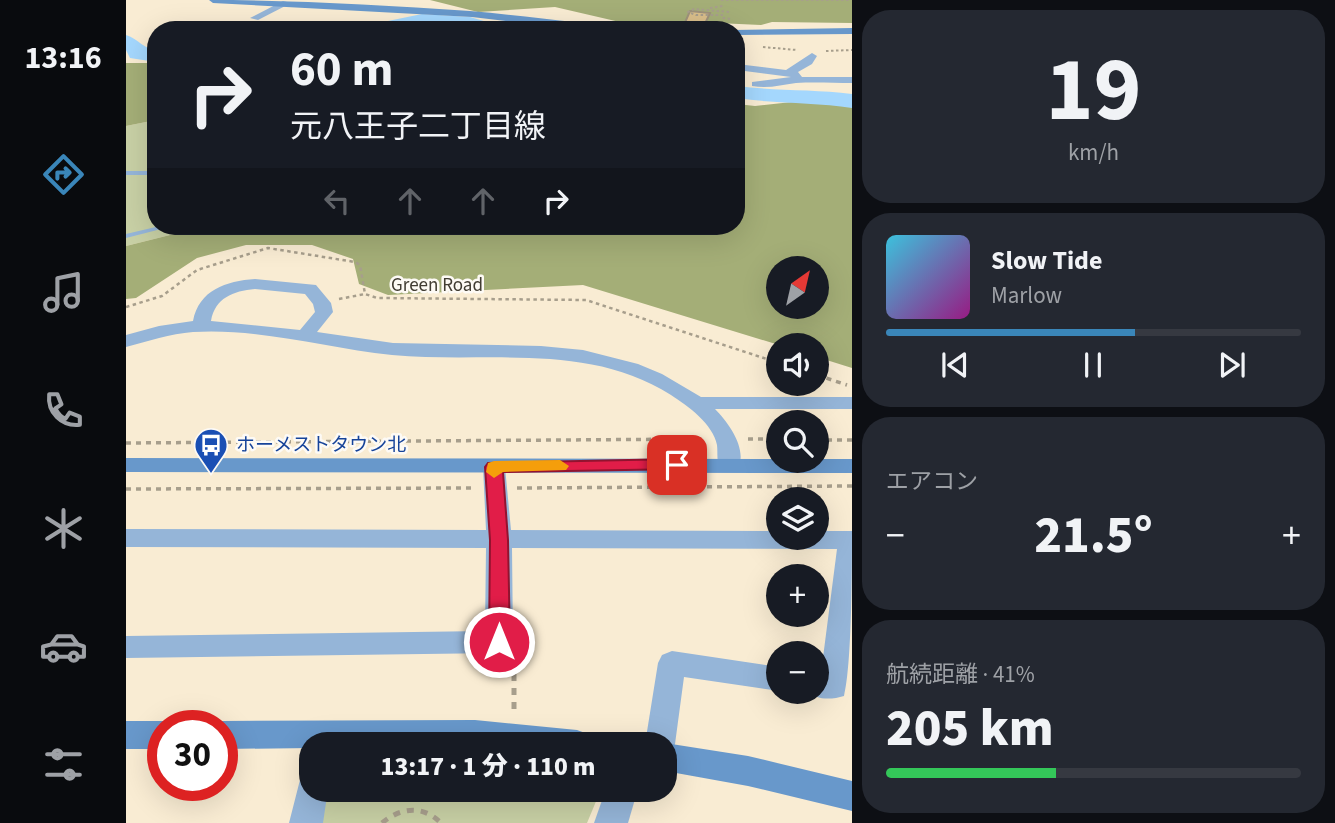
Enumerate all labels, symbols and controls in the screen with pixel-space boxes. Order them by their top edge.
text: 19 [1045,26,1142,155]
text: 13:16 [24,35,102,81]
text: 60 m [290,35,394,105]
icon: right [175,49,266,140]
text: 元八王子二丁目線 [290,104,546,150]
text: km/h [1068,136,1119,169]
icon: directions [39,150,88,199]
icon: left [318,182,356,220]
icon: ahead [391,182,429,220]
icon: ahead [464,182,502,220]
icon: right [537,182,575,220]
text: Slow Tide [991,242,1102,279]
north arrow [766,256,830,318]
map controls [766,256,829,704]
icon: music [39,268,88,317]
street label: Green Road [391,272,483,299]
text: Marlow [991,279,1062,312]
button: sound [766,333,829,396]
icon: previous [936,346,974,384]
icon: pause [1074,346,1112,384]
icon: next [1213,346,1251,384]
icon: phone [39,386,88,435]
button: search [766,410,829,473]
bus stop icon: ホーメストタウン北 [192,426,230,475]
place label: ホーメストタウン北 [236,432,406,459]
pin [647,435,707,495]
icon: arrive [658,446,696,484]
text: エアコン [886,465,978,498]
button: layers [766,487,829,550]
text: 21.5° [1034,499,1153,573]
icon: climate [39,504,88,553]
text: − [886,509,905,563]
text: + [1282,509,1301,563]
button: + [766,564,829,627]
position arrow [462,605,536,679]
icon: car [39,622,88,671]
button: − [766,641,829,704]
text: 航続距離 · 41% [886,658,1035,691]
text: 205 km [886,692,1054,766]
speed limit sign: 30 [147,710,238,801]
icon: filters [39,740,88,789]
text: 13:17 · 1 分 · 110 m [381,748,595,785]

